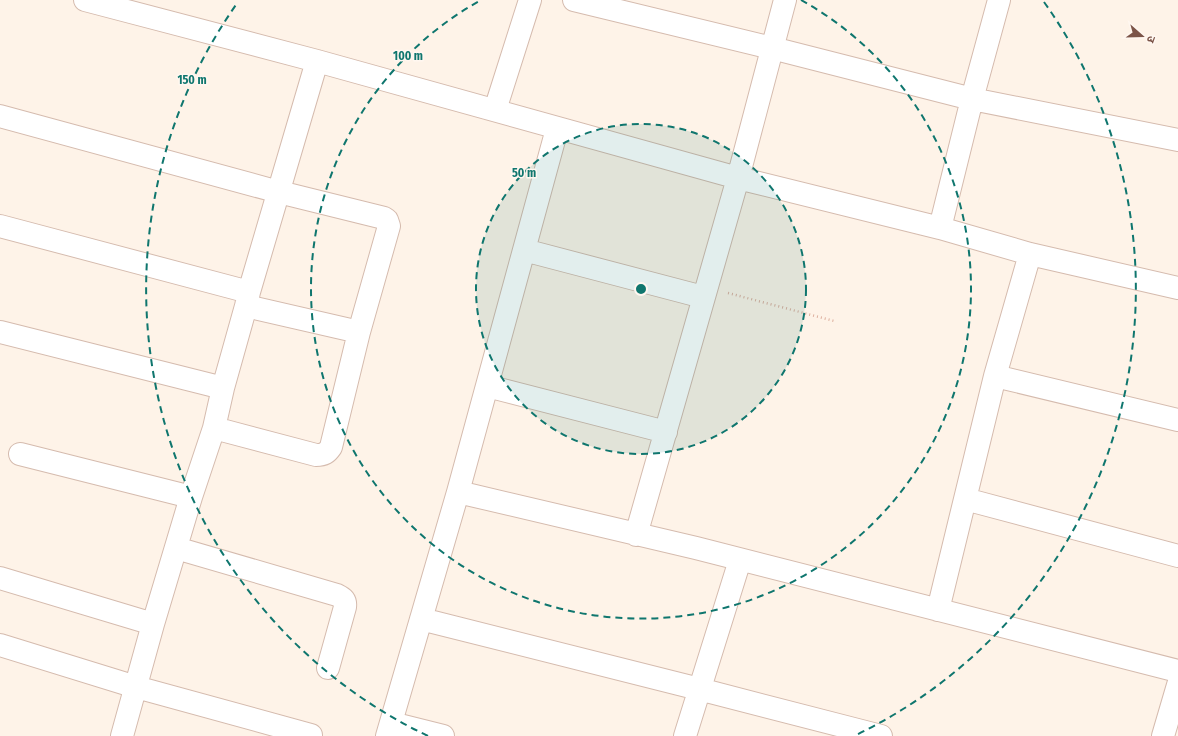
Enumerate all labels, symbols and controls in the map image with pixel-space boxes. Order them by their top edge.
north arrow [1122,16,1162,56]
text: उ [1144,34,1158,45]
text: 100 m [393,49,423,63]
text: 150 m [177,73,207,87]
text: 50 m [512,166,536,180]
centre of rings [634,282,648,296]

